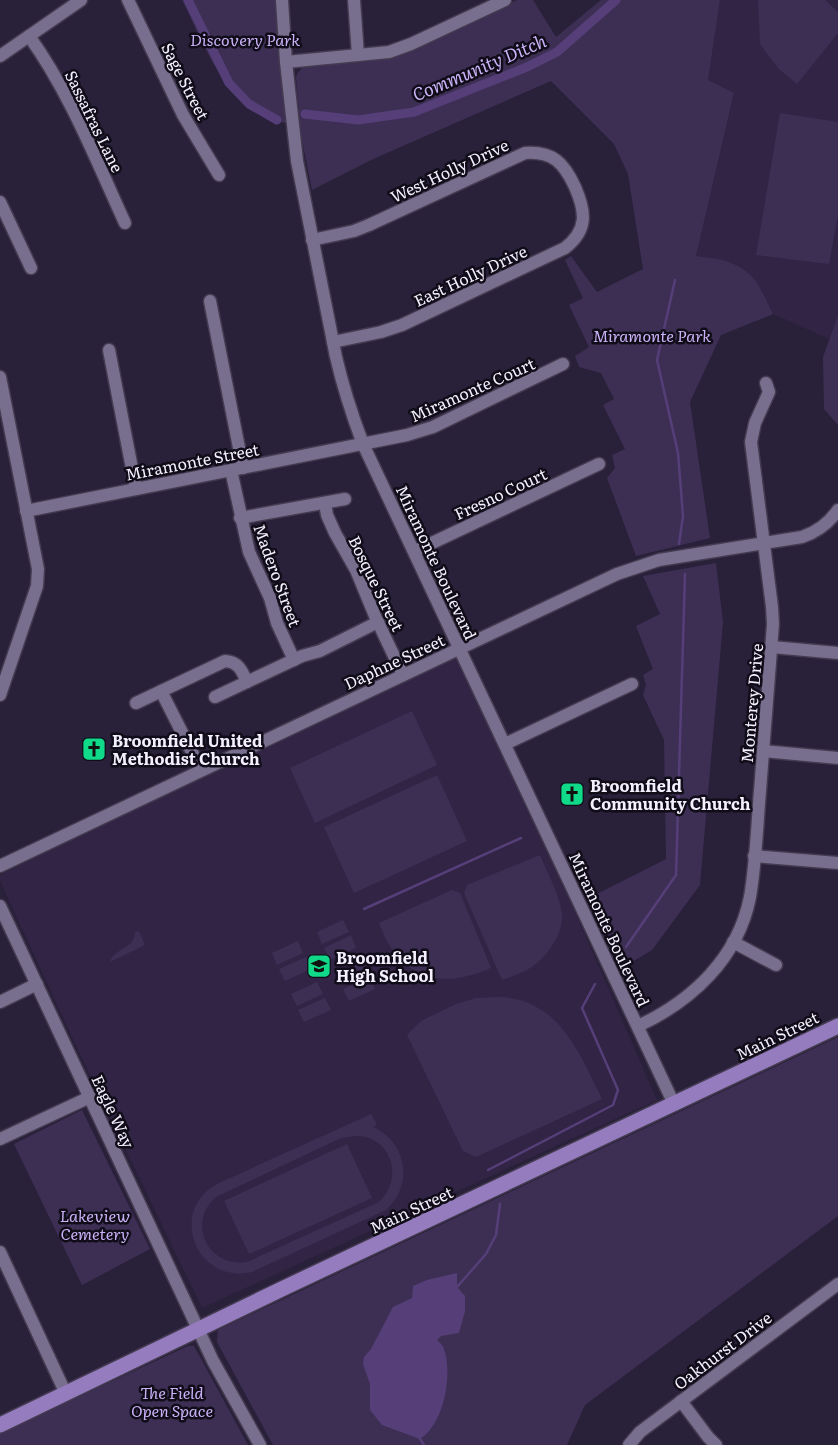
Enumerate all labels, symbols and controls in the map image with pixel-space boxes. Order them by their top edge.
water label: Community Ditch [408,26,550,107]
park label: Discovery Park [190,27,300,51]
street label: Sage Street [156,38,216,124]
street label: Sassafras Lane [60,66,130,176]
street label: West Holly Drive [386,132,512,208]
street label: East Holly Drive [409,238,531,312]
park label: Miramonte Park [593,323,711,347]
street label: Miramonte Court [406,350,539,427]
street label: Miramonte Street [123,436,261,486]
street label: Fresno Court [450,461,551,525]
street label: Miramonte Boulevard [391,481,483,643]
street label: Madero Street [248,520,308,630]
street label: Bosque Street [343,531,411,635]
street label: Daphne Street [340,627,449,695]
street label: Monterey Drive [734,642,768,764]
place label: Broomfield United Methodist Church [112,728,263,770]
church icon: Broomfield United Methodist Church [81,736,107,762]
place label: Broomfield Community Church [590,773,751,815]
church icon: Broomfield Community Church [559,781,585,807]
street label: Miramonte Boulevard [564,848,656,1010]
place label: Broomfield High School [336,945,434,987]
school or university icon: Broomfield High School [306,953,332,979]
street label: Main Street [732,1004,823,1065]
street label: Eagle Way [87,1070,142,1152]
street label: Main Street [365,1179,457,1239]
park label: Lakeview Cemetery [60,1203,130,1245]
street label: Oakhurst Drive [668,1305,776,1395]
park label: The Field Open Space [131,1380,213,1422]

